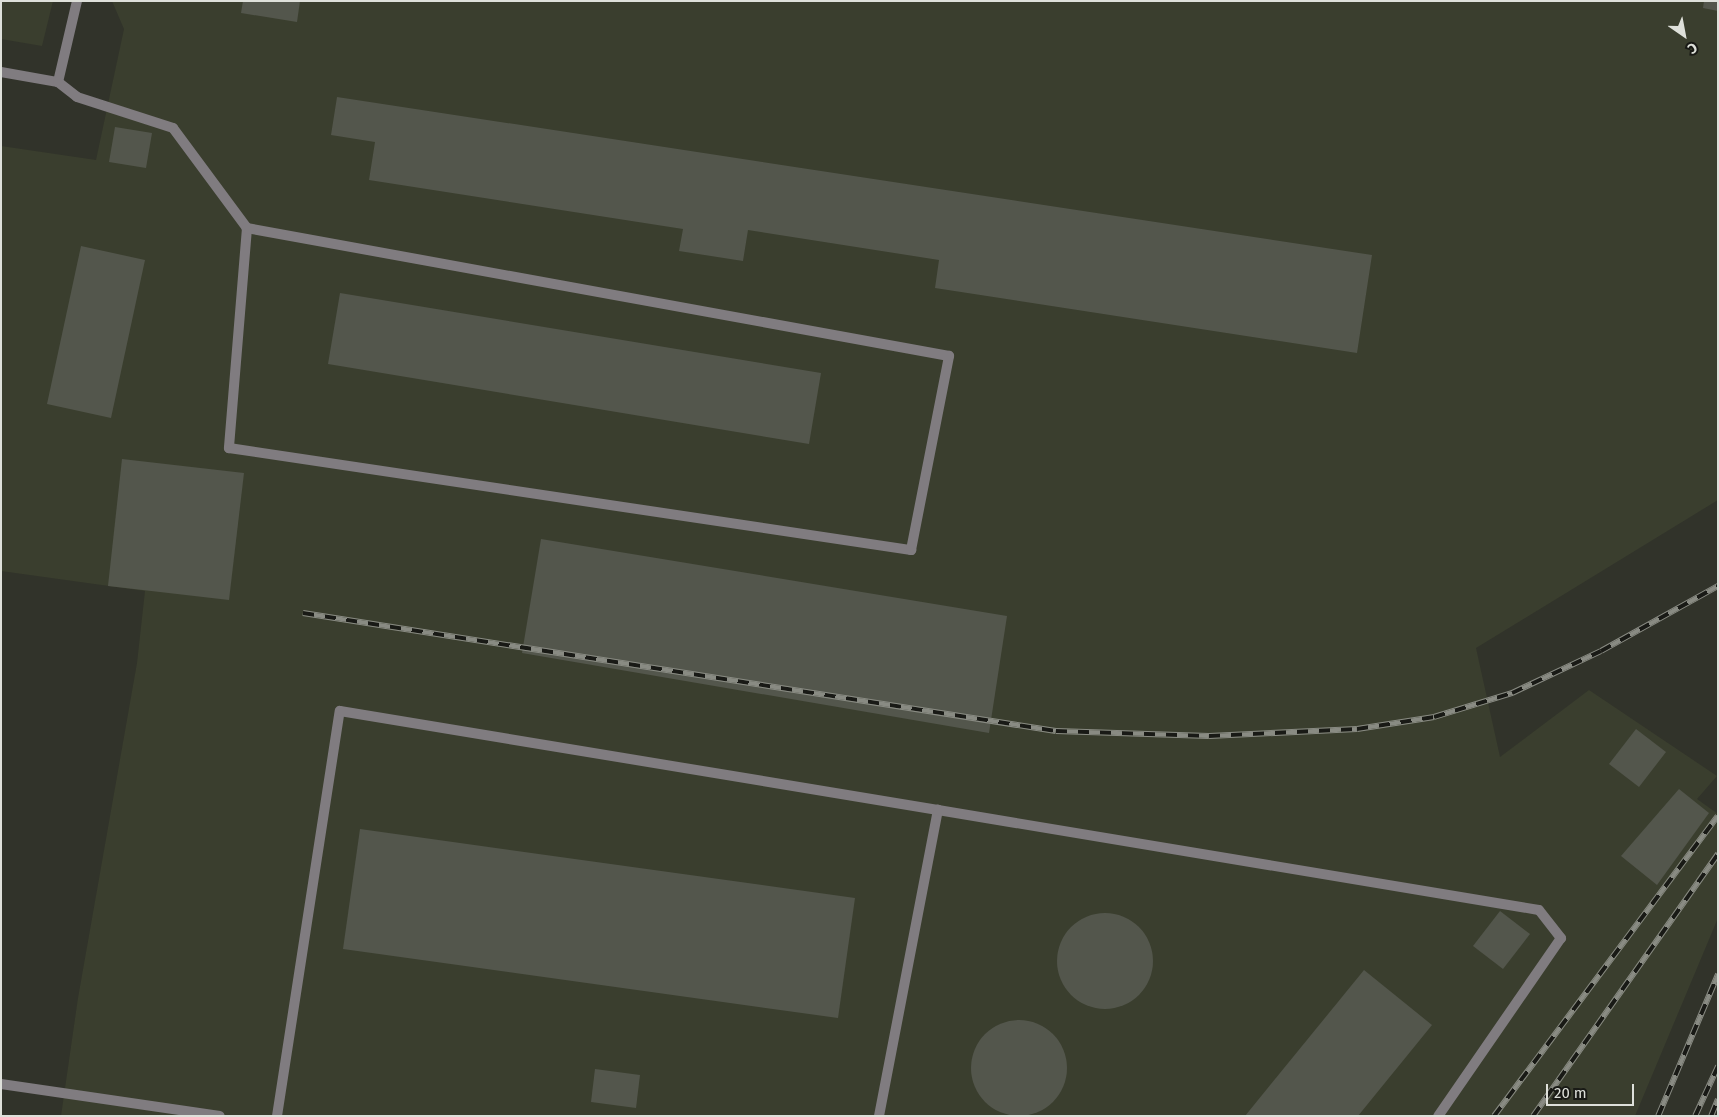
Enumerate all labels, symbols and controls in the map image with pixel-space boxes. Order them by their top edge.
north arrow [1659,10,1709,60]
text: С [1684,39,1700,57]
scale bar [1549,1074,1636,1106]
text: 20 m [1554,1084,1587,1102]

